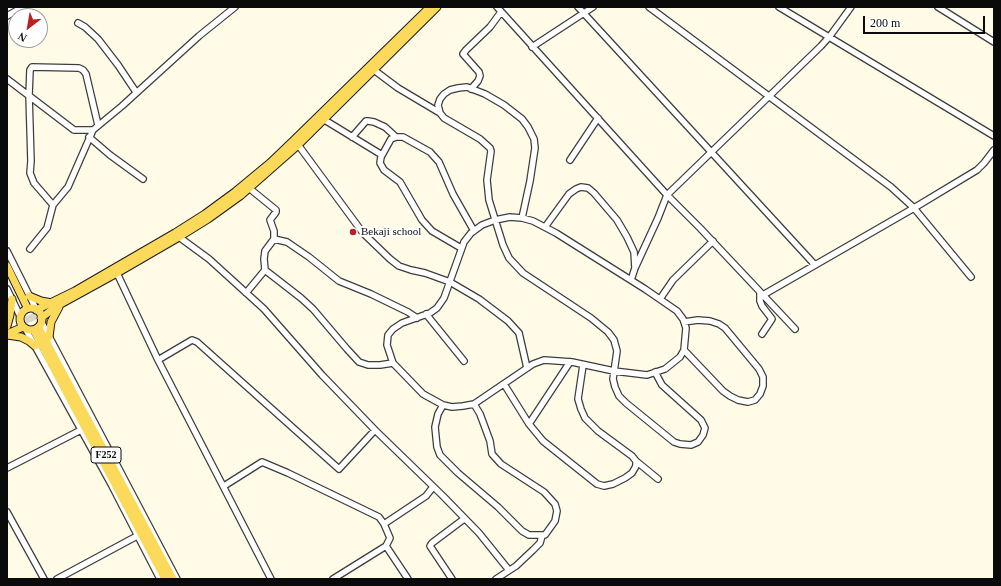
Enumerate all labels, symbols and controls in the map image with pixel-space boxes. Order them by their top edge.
north arrow [8,8,48,48]
scale bar [865,8,987,34]
text: 200 m [870,16,900,30]
text: N [16,30,29,45]
place label: Bekaji school [361,225,421,239]
marker: Bekaji school [348,227,358,237]
road number: F252 [91,447,121,463]

